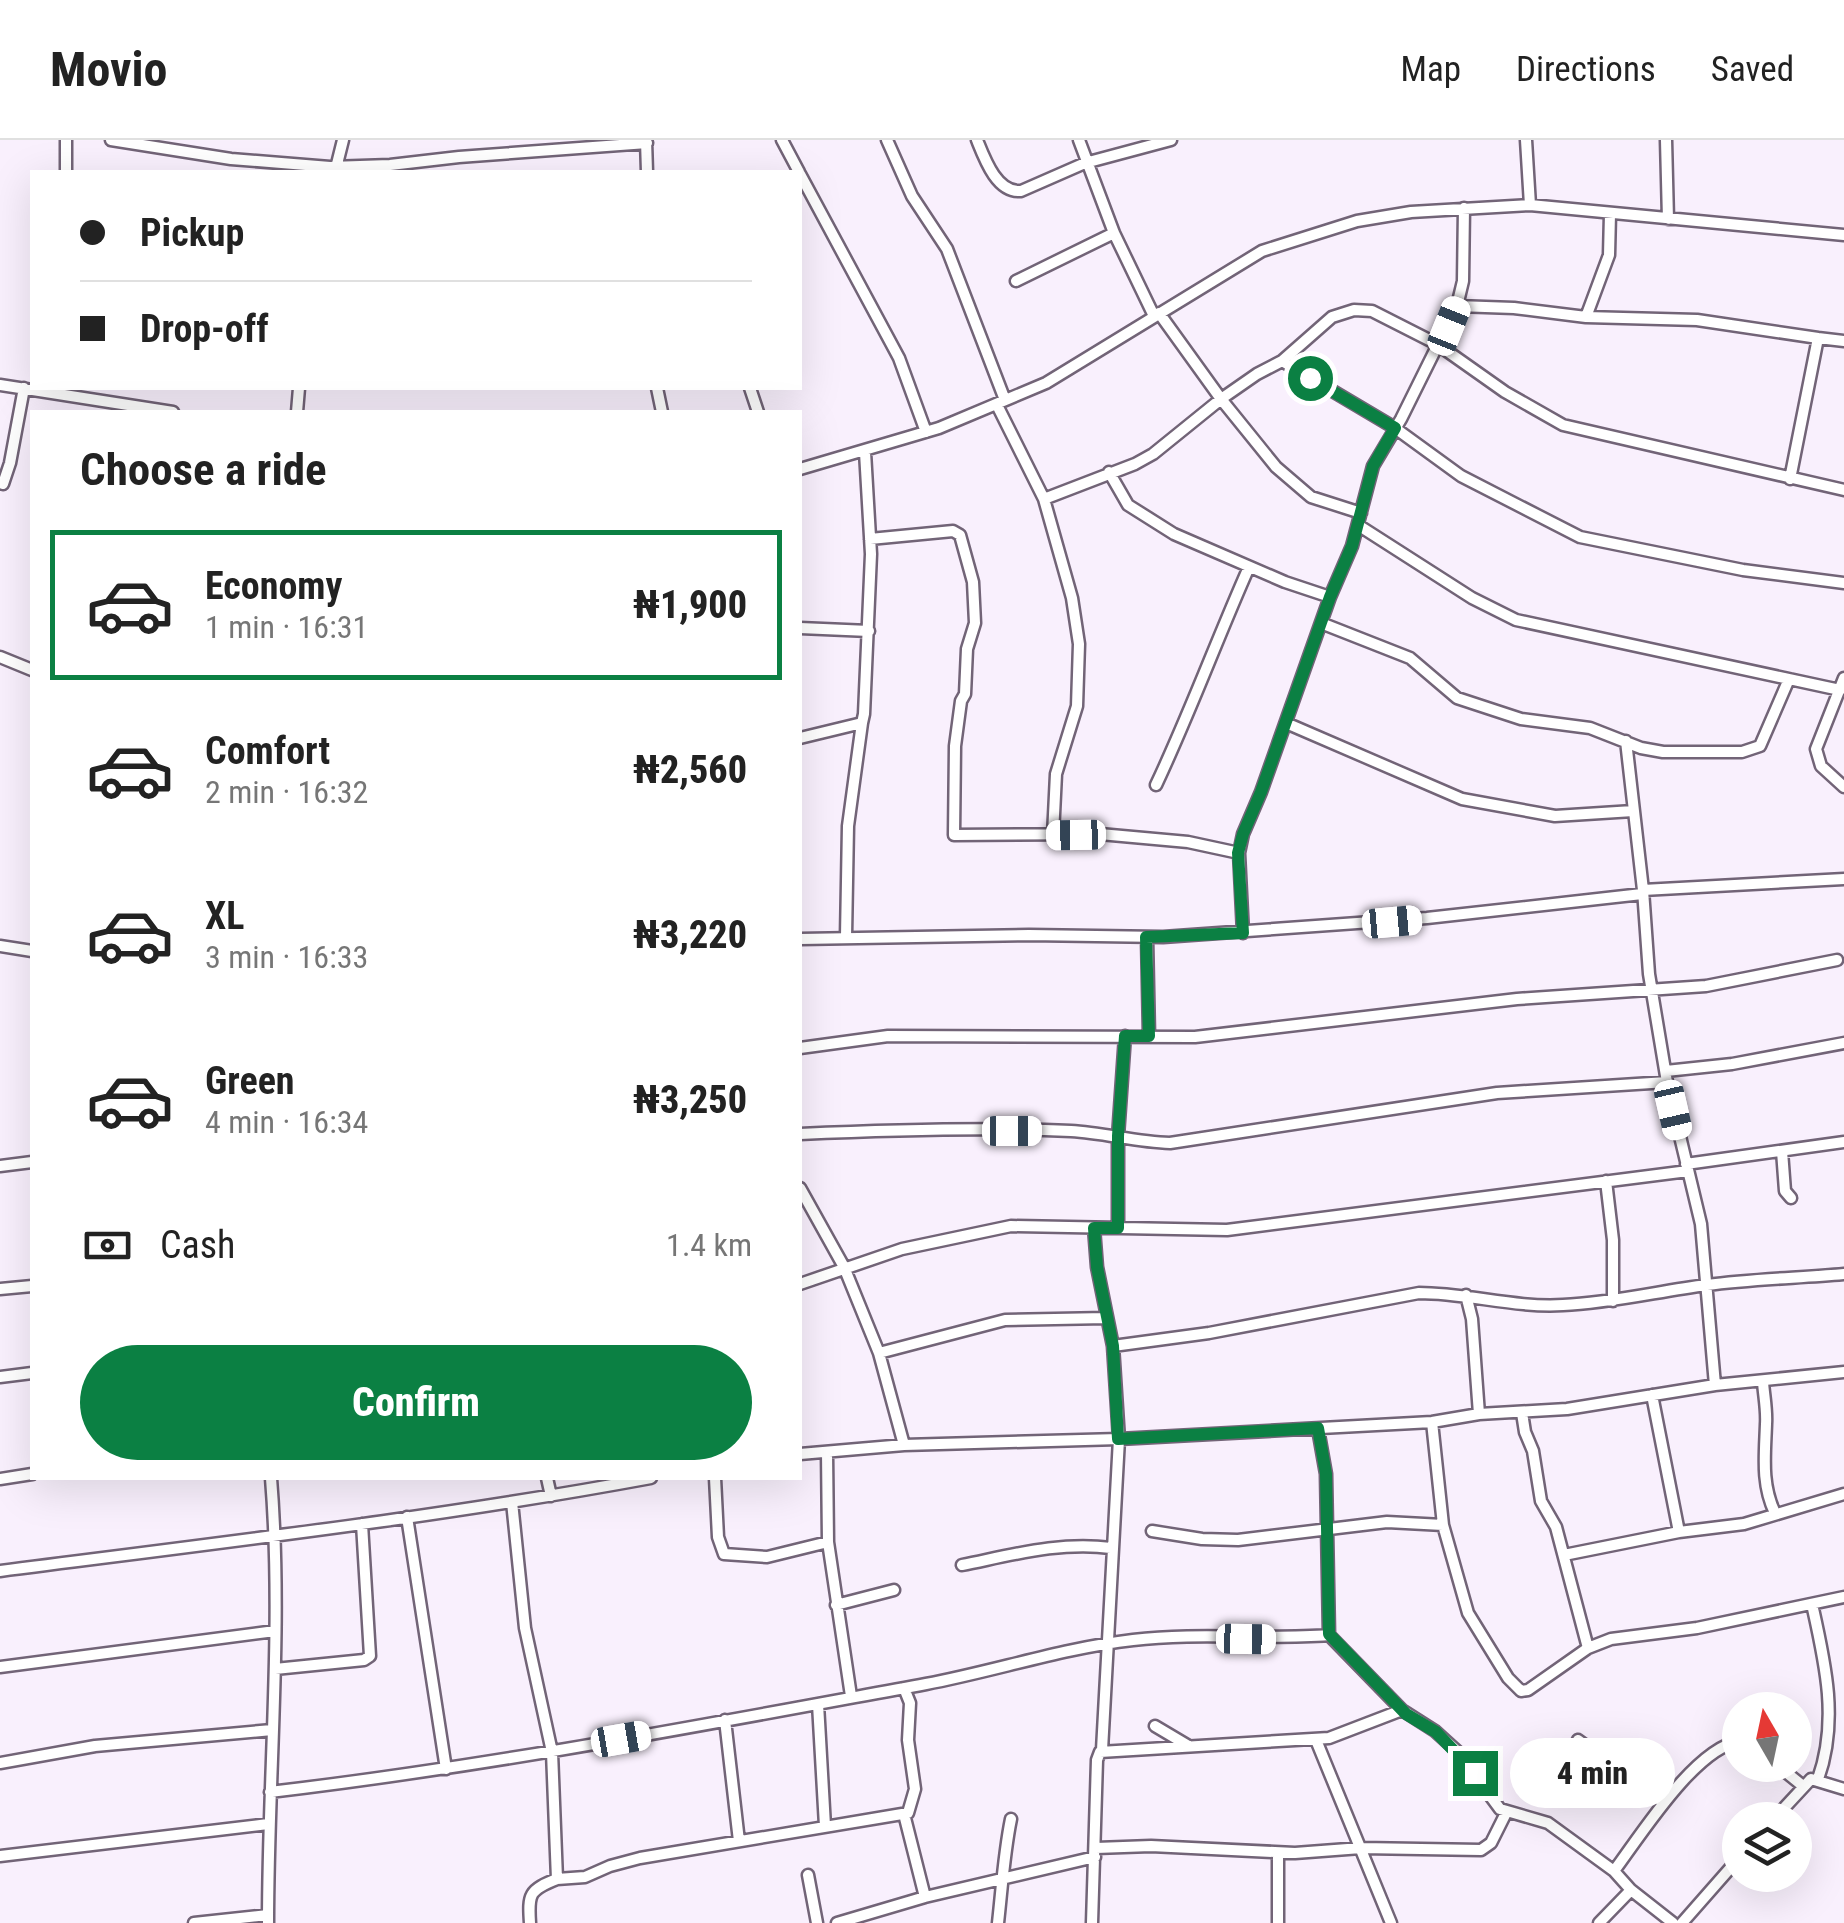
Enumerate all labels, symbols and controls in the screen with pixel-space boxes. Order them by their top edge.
text: Movio [50,41,167,98]
text: Map [1401,49,1461,90]
text: Directions [1516,49,1656,90]
text: Saved [1711,49,1794,90]
text: Pickup [140,211,244,255]
car [1424,293,1474,359]
text: Drop-off [140,307,269,351]
route start [1288,356,1333,401]
text: Choose a ride [80,443,327,496]
icon: car [85,560,175,650]
text: Economy [205,564,342,608]
text: ₦1,900 [633,583,747,627]
text: 1 min · 16:31 [205,608,368,646]
icon: car [85,725,175,815]
text: Comfort [205,729,330,773]
text: ₦2,560 [633,748,747,792]
text: 2 min · 16:32 [205,773,368,811]
car [1046,819,1106,851]
icon: car [85,890,175,980]
text: XL [205,894,244,938]
car [1361,904,1423,940]
text: ₦3,220 [633,913,747,957]
text: 3 min · 16:33 [205,938,368,976]
icon: car [85,1055,175,1145]
text: Green [205,1059,295,1103]
car [1652,1077,1694,1143]
text: ₦3,250 [633,1078,747,1122]
text: 4 min · 16:34 [205,1103,368,1141]
car [982,1116,1042,1146]
icon: cash [80,1218,135,1273]
text: Cash [160,1223,235,1267]
text: 1.4 km [666,1226,752,1264]
button: Confirm [80,1345,752,1460]
car [1216,1623,1276,1655]
north arrow [1722,1692,1812,1782]
map controls [1722,1692,1812,1892]
car [589,1719,653,1759]
callout: 4 min [1510,1738,1675,1808]
route end [1453,1751,1498,1796]
text: 4 min [1557,1754,1628,1792]
button: layers [1722,1802,1812,1892]

